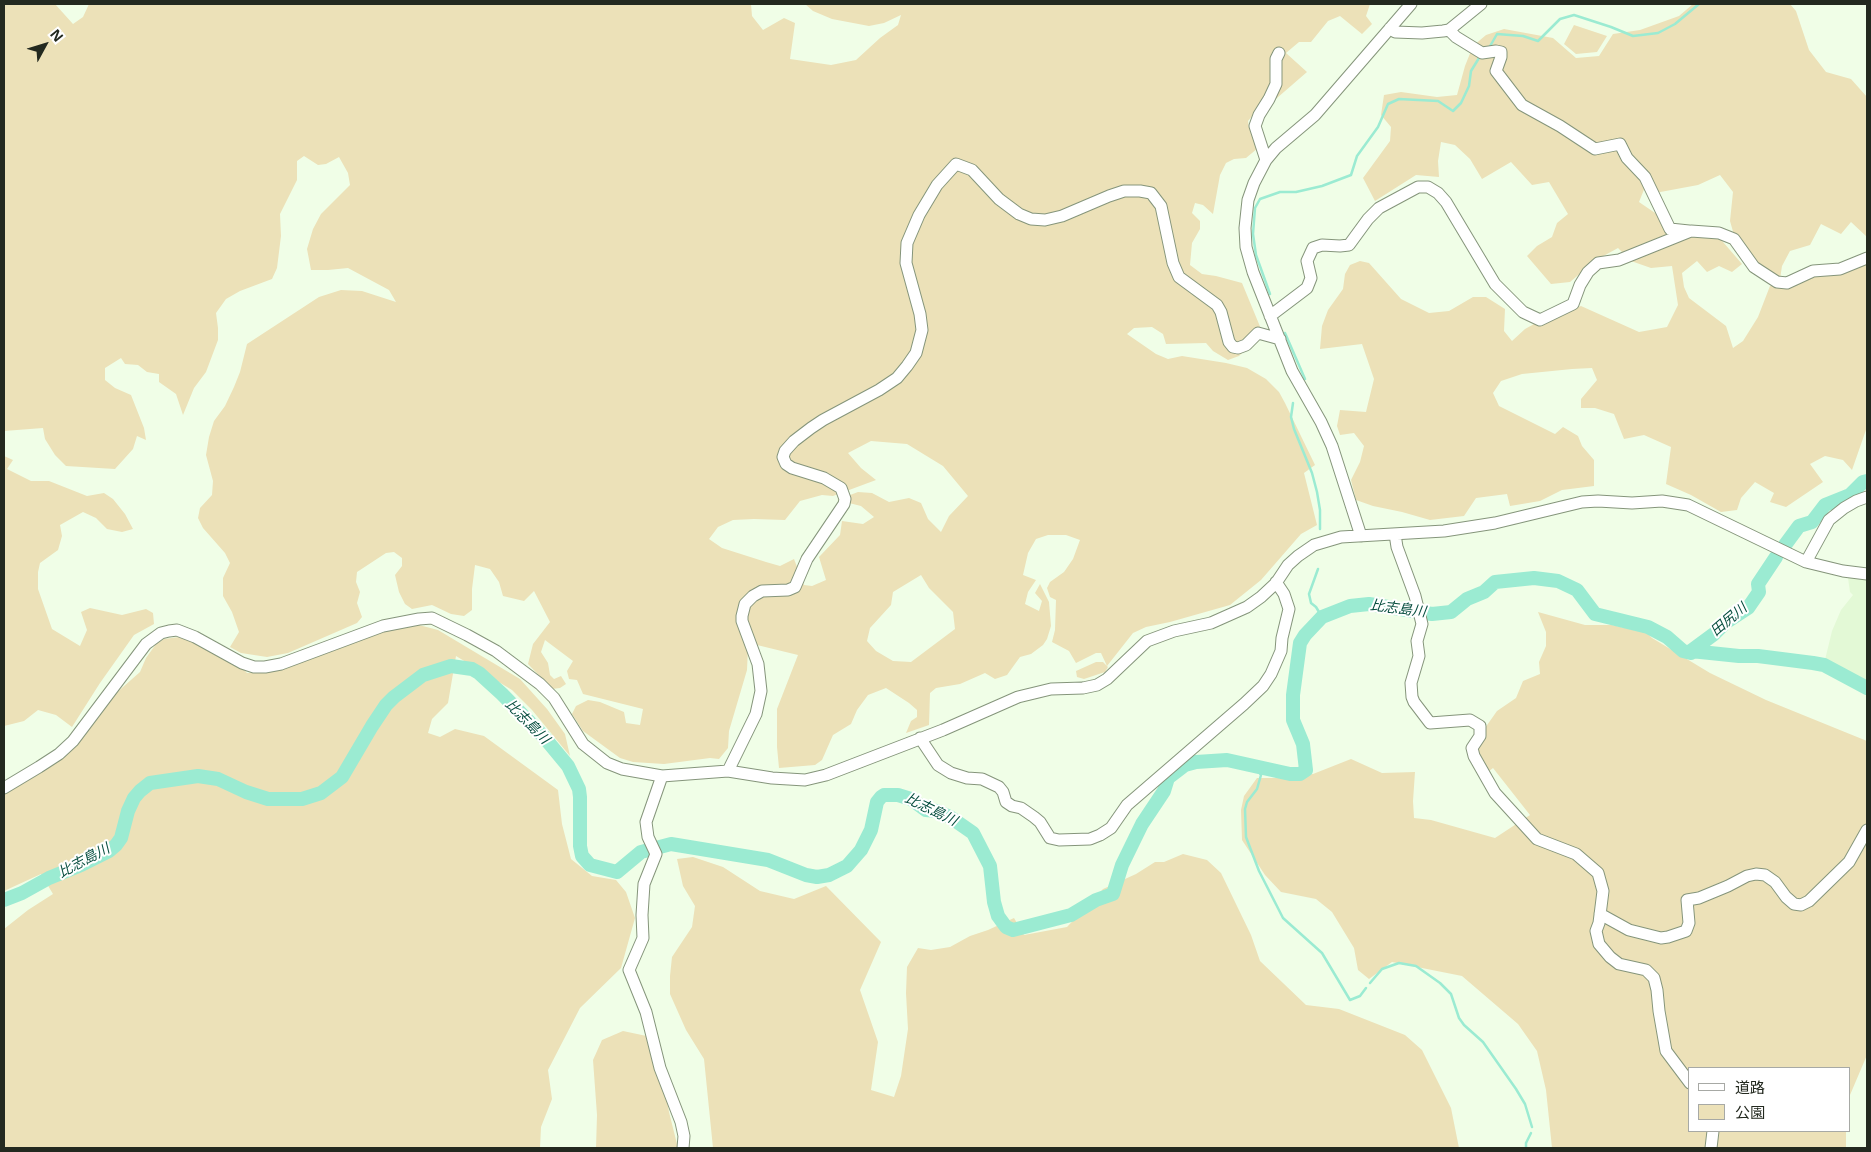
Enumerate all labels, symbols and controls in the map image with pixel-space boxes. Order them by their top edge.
north arrow [20,20,70,70]
text: N [46,25,68,46]
water label: 比志島川 [1369,597,1427,621]
water label: 田尻川 [1708,600,1750,640]
water label: 比志島川 [501,696,553,748]
water label: 比志島川 [902,790,960,830]
water label: 比志島川 [55,840,113,882]
legend [1688,1067,1851,1132]
text: 道路 [1735,1077,1765,1097]
text: 公園 [1735,1102,1765,1122]

